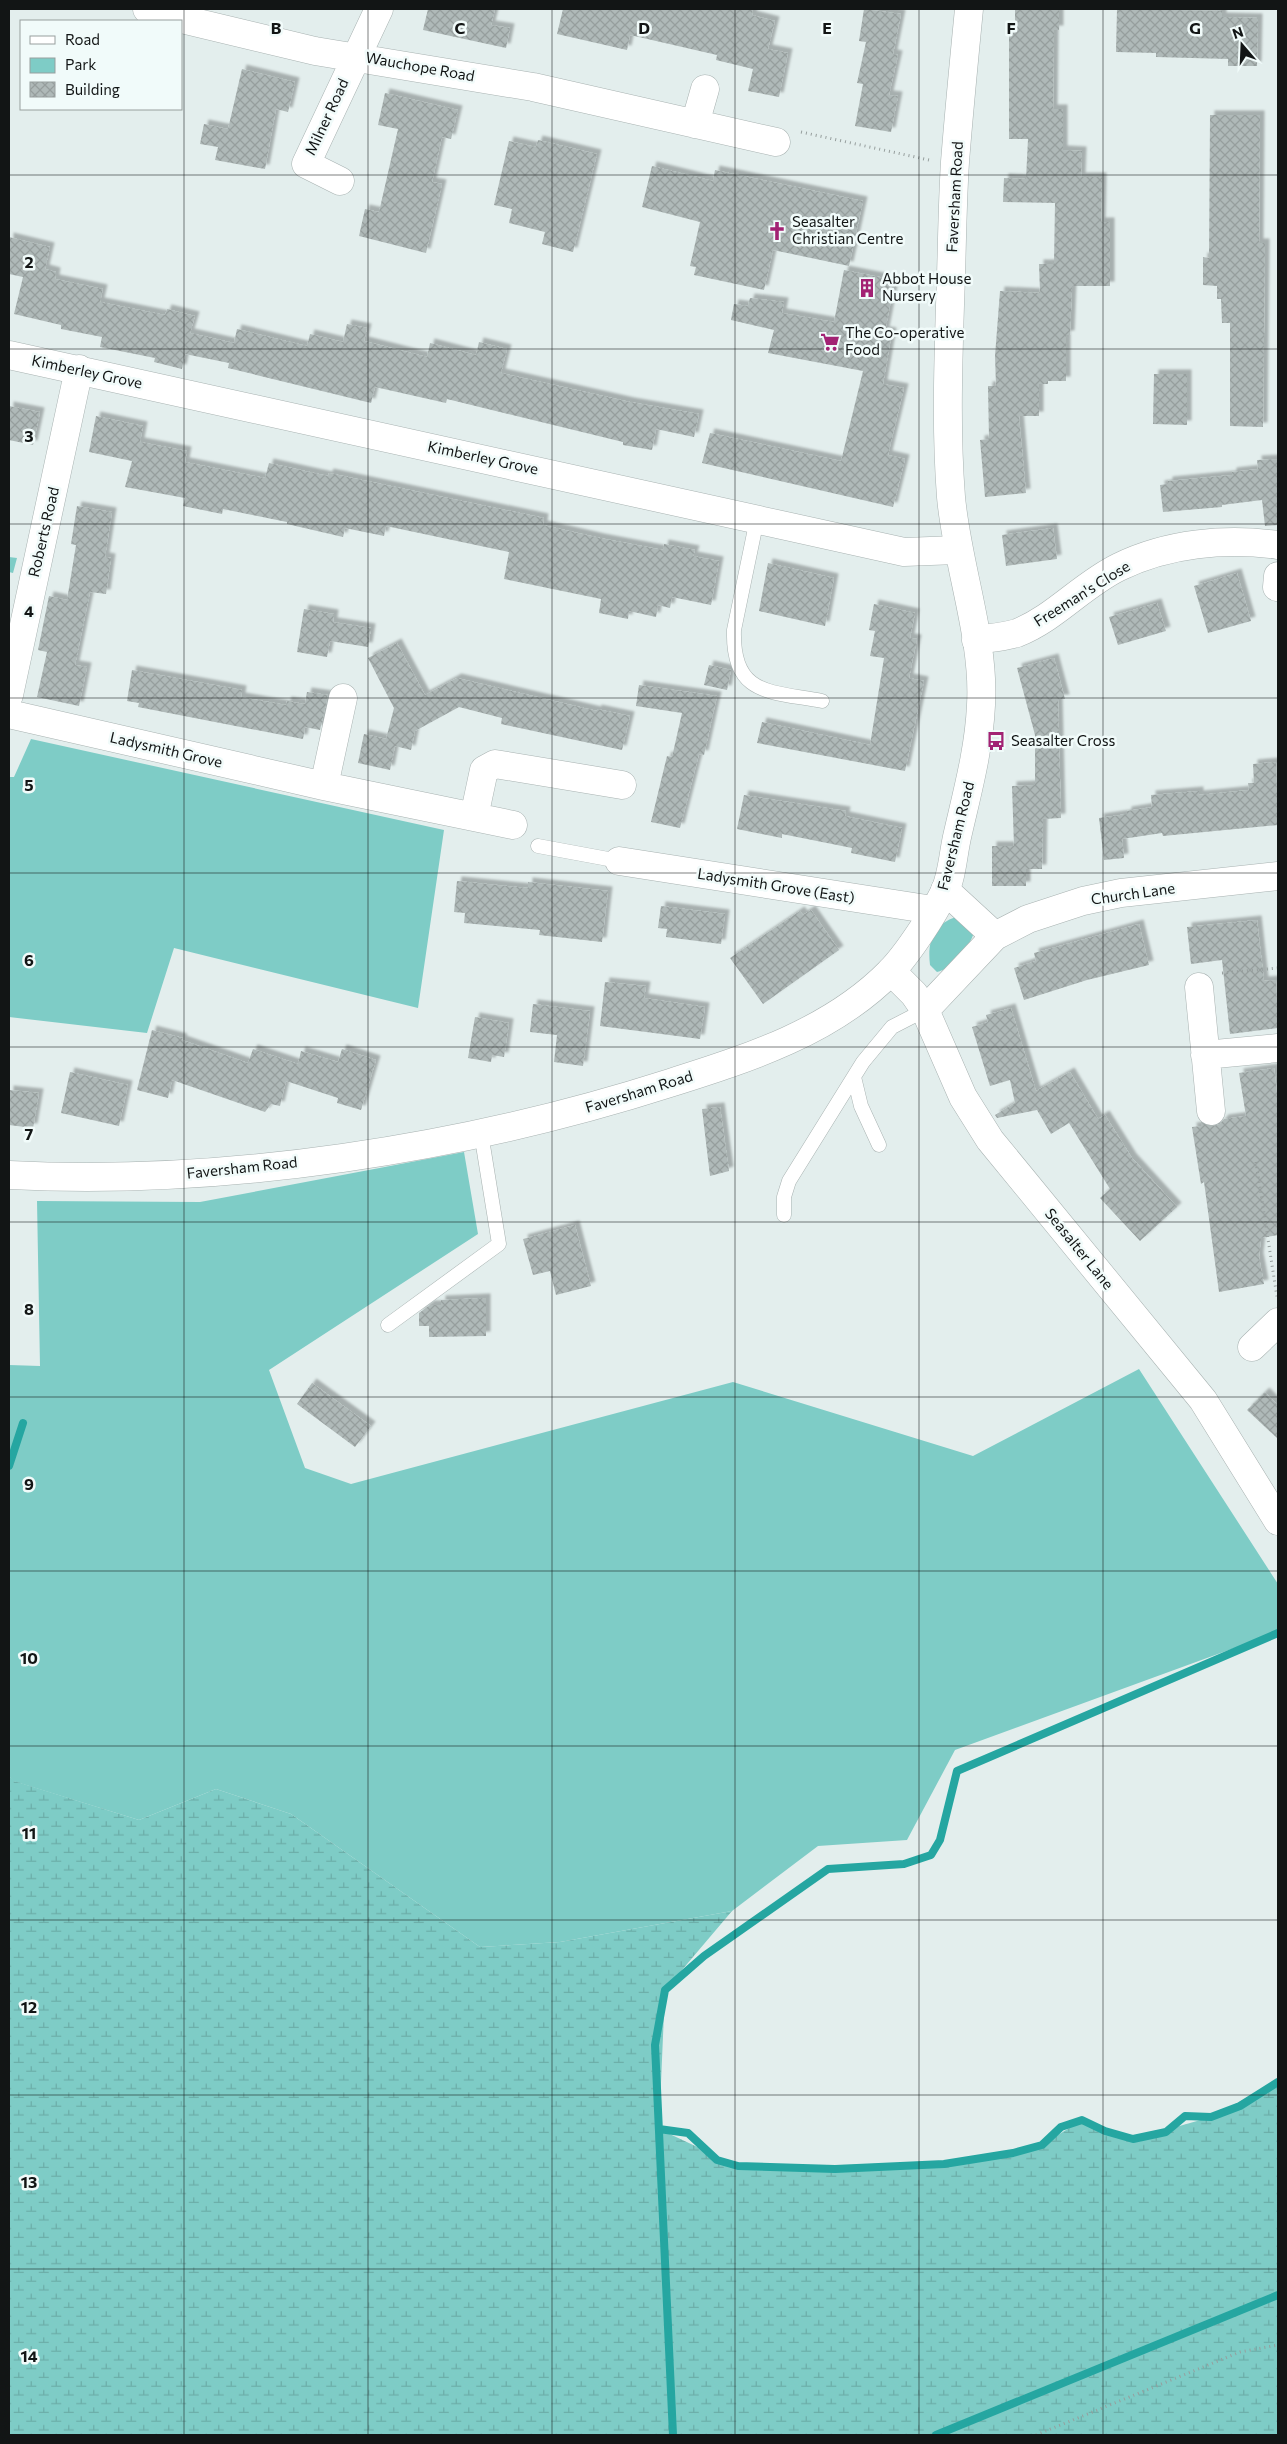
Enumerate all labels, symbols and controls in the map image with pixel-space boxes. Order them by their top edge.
text: B [271,18,282,37]
text: C [455,18,466,37]
text: D [638,18,650,37]
text: E [822,18,832,37]
text: F [1006,18,1016,37]
text: G [1189,18,1201,37]
legend [20,20,182,110]
north arrow [1217,20,1267,70]
text: N [1230,22,1245,42]
text: Road [65,30,100,48]
street label: Wauchope Road [364,48,476,84]
text: Park [65,55,96,73]
street label: Milner Road [301,75,352,158]
text: Building [65,80,120,98]
street label: Faversham Road [942,141,966,253]
place label: Seasalter Christian Centre [792,212,903,247]
church icon: Seasalter Christian Centre [766,220,788,242]
text: 2 [24,252,34,271]
place label: Abbot House Nursery [882,269,971,304]
building icon: Abbot House Nursery [856,277,878,299]
place label: The Co-operative Food [845,323,964,358]
supermarket icon: The Co-operative Food [819,331,841,353]
street label: Kimberley Grove [30,351,144,392]
text: 3 [24,426,34,445]
street label: Kimberley Grove [426,437,540,478]
street label: Roberts Road [24,485,62,579]
street label: Freeman's Close [1030,556,1133,630]
text: 4 [24,601,34,620]
street label: Ladysmith Grove [108,727,224,771]
bus stop icon: Seasalter Cross [985,730,1007,752]
place label: Seasalter Cross [1011,731,1115,749]
text: 5 [24,775,34,794]
street label: Faversham Road [933,780,977,892]
street label: Ladysmith Grove (East) [696,864,856,906]
street label: Church Lane [1090,878,1176,908]
text: 6 [24,950,34,969]
street label: Faversham Road [583,1066,695,1116]
text: 7 [25,1124,34,1143]
street label: Faversham Road [186,1152,298,1182]
street label: Seasalter Lane [1042,1204,1118,1292]
text: 8 [24,1299,34,1318]
text: 9 [24,1474,34,1493]
text: 10 [20,1648,38,1667]
text: 11 [22,1823,36,1842]
text: 12 [21,1997,37,2016]
text: 13 [21,2172,37,2191]
text: 14 [20,2346,38,2365]

